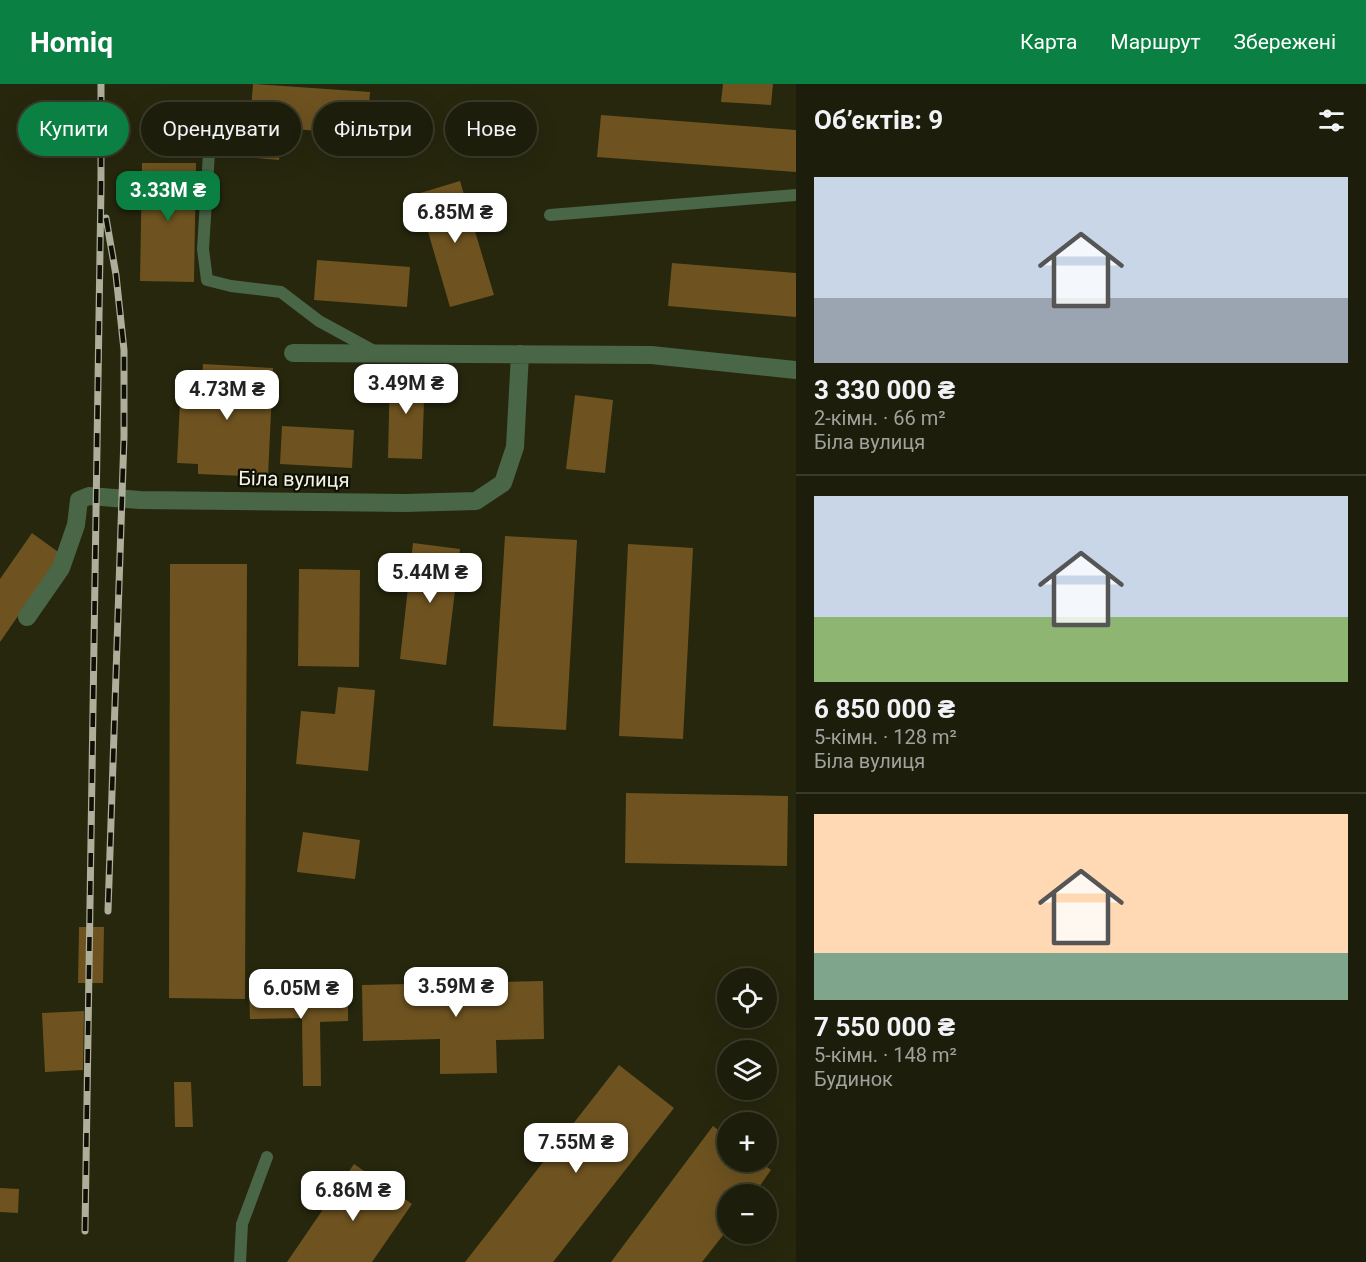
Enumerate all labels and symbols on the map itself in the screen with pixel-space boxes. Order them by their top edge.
pin: 3.33M ₴ [113,171,223,222]
pin: 6.85M ₴ [400,193,510,244]
pin: 3.49M ₴ [351,364,461,415]
pin: 4.73M ₴ [172,370,282,421]
street label: Біла вулиця [238,466,350,492]
pin: 5.44M ₴ [375,553,485,604]
pin: 3.59M ₴ [401,967,511,1018]
pin: 6.05M ₴ [246,969,356,1020]
pin: 7.55M ₴ [521,1123,631,1174]
pin: 6.86M ₴ [298,1171,408,1222]

